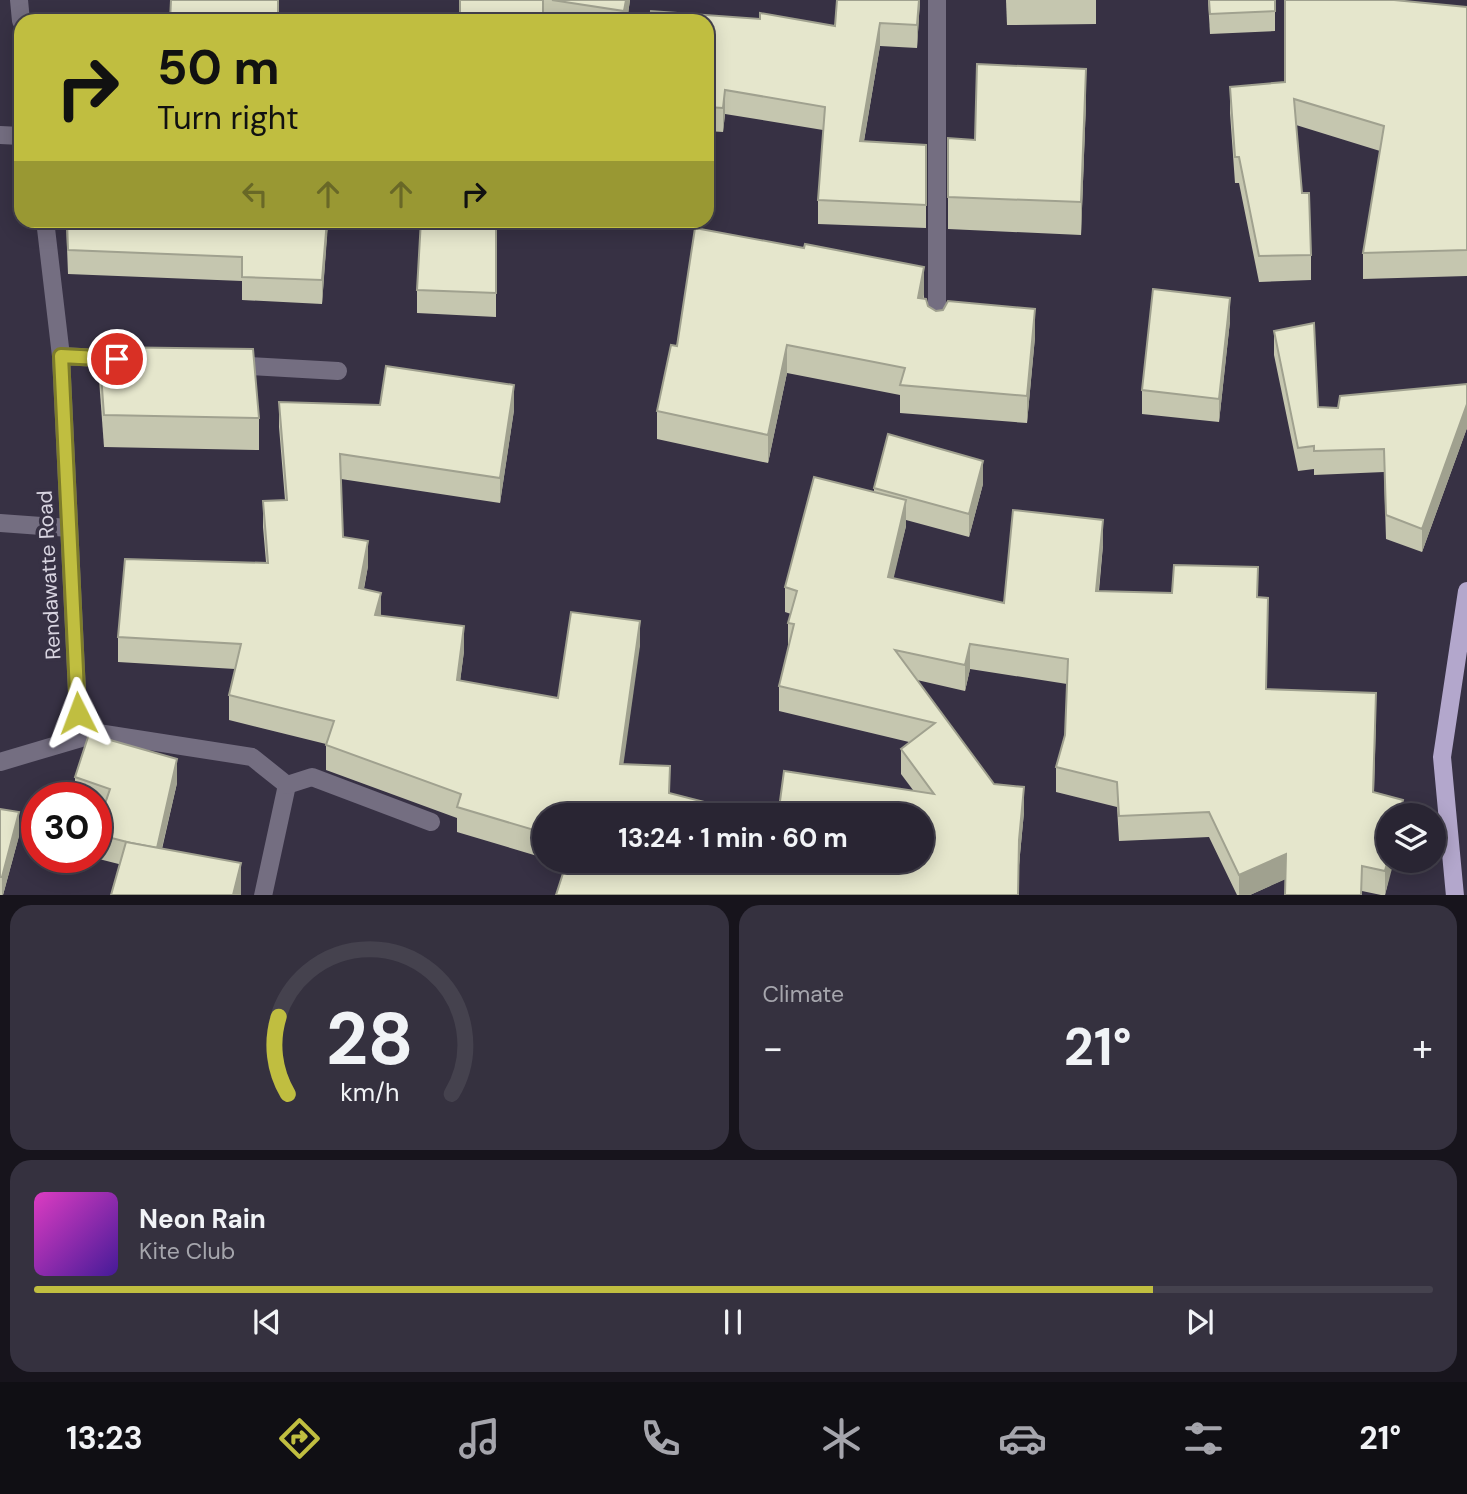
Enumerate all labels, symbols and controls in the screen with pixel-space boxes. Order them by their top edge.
text: 50 m [157,35,280,99]
icon: right [42,42,133,133]
text: Turn right [157,97,299,139]
icon: left [236,175,274,213]
icon: ahead [309,175,347,213]
icon: ahead [382,175,420,213]
icon: right [455,175,493,213]
pin [87,329,147,389]
icon: arrive [98,340,136,378]
street label: Rendawatte Road [31,490,67,660]
position arrow [41,676,115,750]
speed limit sign: 30 [21,782,112,873]
map controls [1376,803,1446,873]
button: layers [1376,803,1446,873]
text: 13:24 · 1 min · 60 m [618,821,848,855]
text: Climate [763,979,844,1009]
text: 28 [325,992,413,1087]
text: 21° [1064,1013,1132,1081]
text: − [763,1023,783,1073]
text: + [1412,1023,1433,1073]
text: km/h [340,1075,399,1108]
text: Neon Rain [139,1202,266,1236]
text: Kite Club [139,1236,235,1266]
icon: previous [248,1303,286,1341]
icon: pause [714,1303,752,1341]
icon: next [1181,1303,1219,1341]
icon: directions [275,1414,324,1463]
icon: music [455,1414,504,1463]
icon: phone [636,1414,685,1463]
icon: climate [817,1414,866,1463]
icon: car [998,1414,1047,1463]
icon: filters [1179,1414,1228,1463]
text: 13:23 [66,1417,143,1459]
text: 21° [1359,1417,1401,1459]

